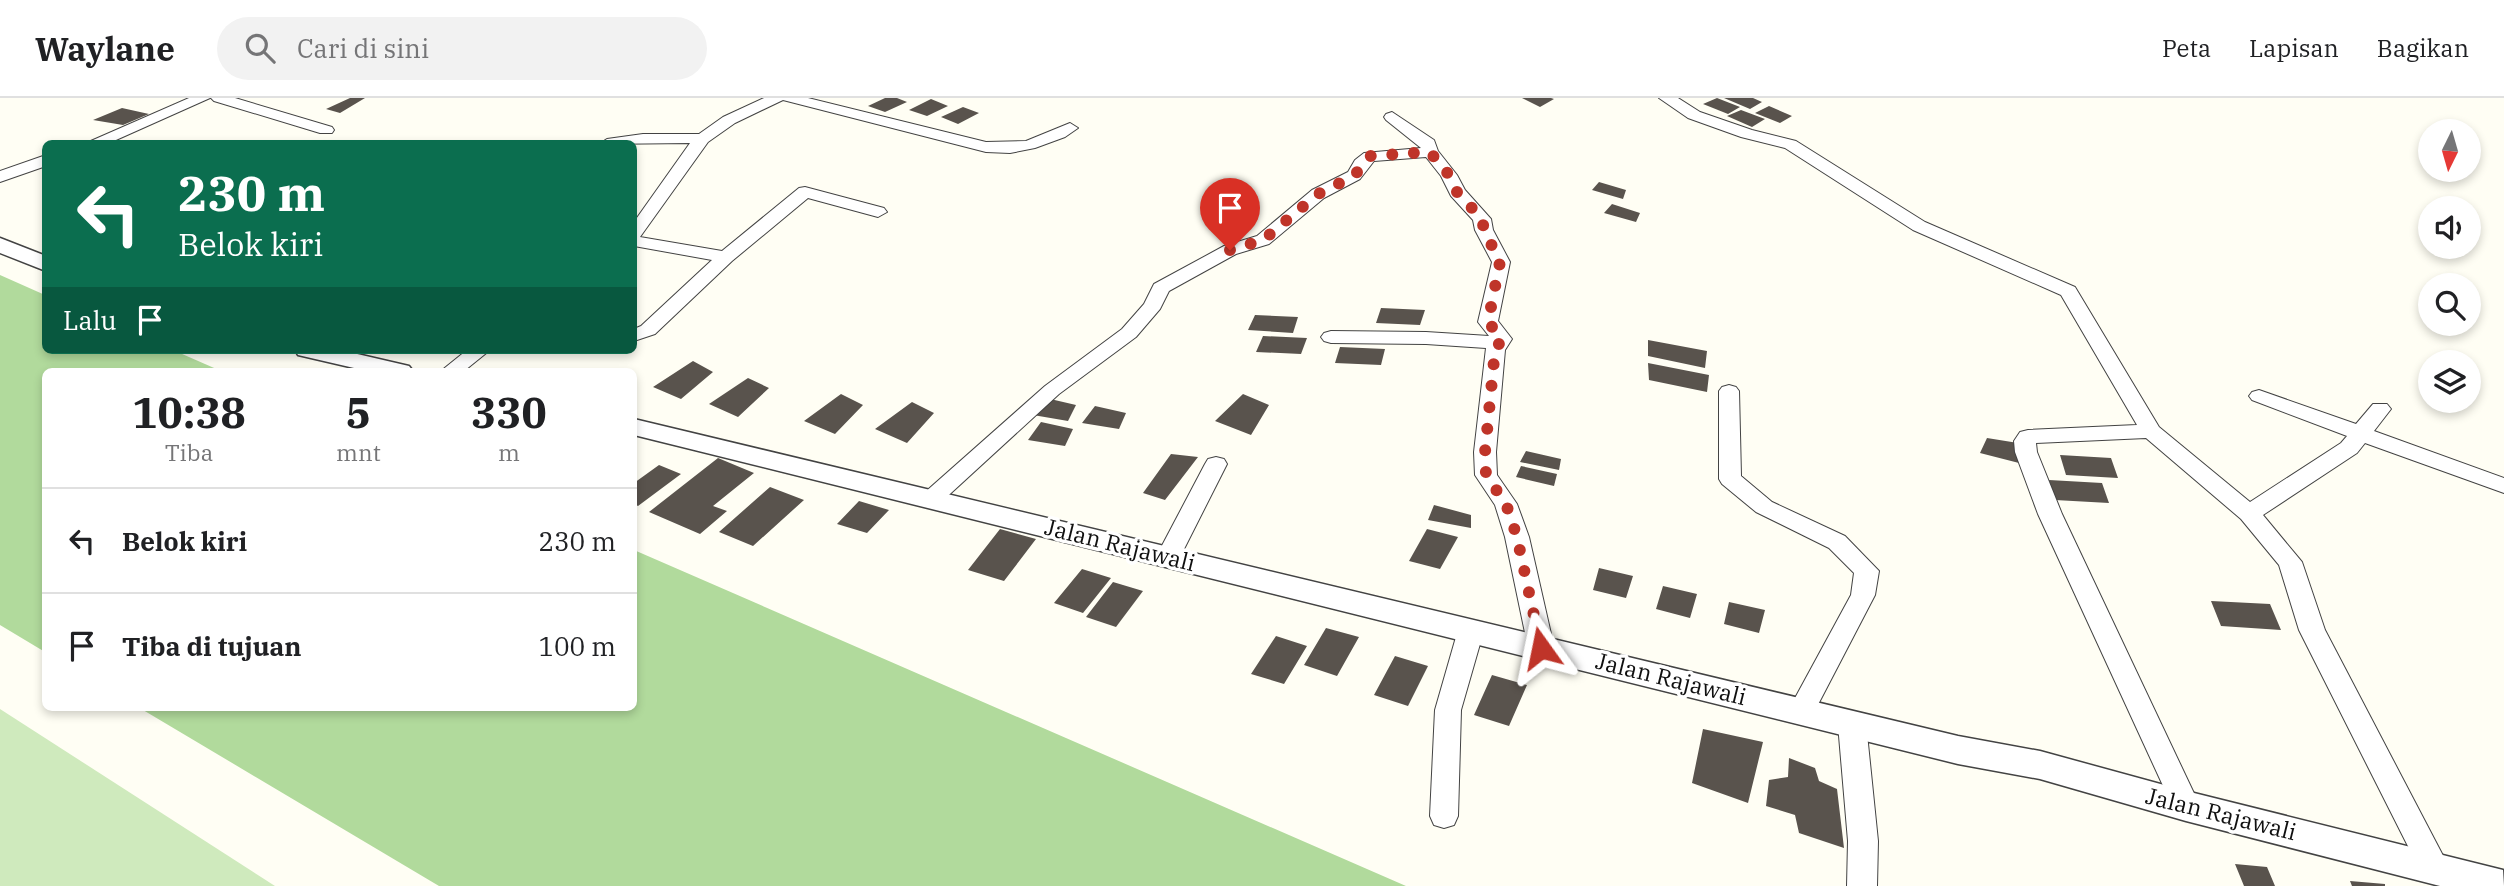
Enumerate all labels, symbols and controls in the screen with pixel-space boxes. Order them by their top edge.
search box [217,17,707,80]
text: Waylane [35,27,175,70]
icon: search [241,29,279,67]
text: Cari di sini [297,31,429,65]
text: Peta [2162,32,2211,64]
text: Lapisan [2249,32,2339,64]
text: Bagikan [2377,32,2469,64]
north arrow [2418,119,2482,182]
map controls [2418,119,2481,413]
text: 230 m [178,161,325,224]
icon: left [63,168,154,259]
pin [1200,178,1260,250]
icon: arrive [1211,189,1249,227]
button: sound [2418,196,2481,259]
text: Belok kiri [178,223,323,265]
button: search [2418,273,2481,336]
icon: arrive [131,301,169,339]
text: Lalu [63,303,117,337]
button: layers [2418,350,2481,413]
text: 10:38 [132,385,246,440]
text: 5 [346,385,371,440]
text: 330 [471,385,547,440]
text: Tiba [165,437,213,467]
text: mnt [336,437,381,467]
text: m [498,437,520,467]
street label: Jalan Rajawali [1042,511,1199,577]
icon: left [63,522,101,560]
text: Belok kiri [122,524,247,558]
text: 230 m [538,524,616,558]
position arrow [1504,611,1578,685]
icon: arrive [63,627,101,665]
text: Tiba di tujuan [122,629,302,663]
text: 100 m [538,629,616,663]
street label: Jalan Rajawali [1593,645,1750,711]
street label: Jalan Rajawali [2143,780,2300,846]

